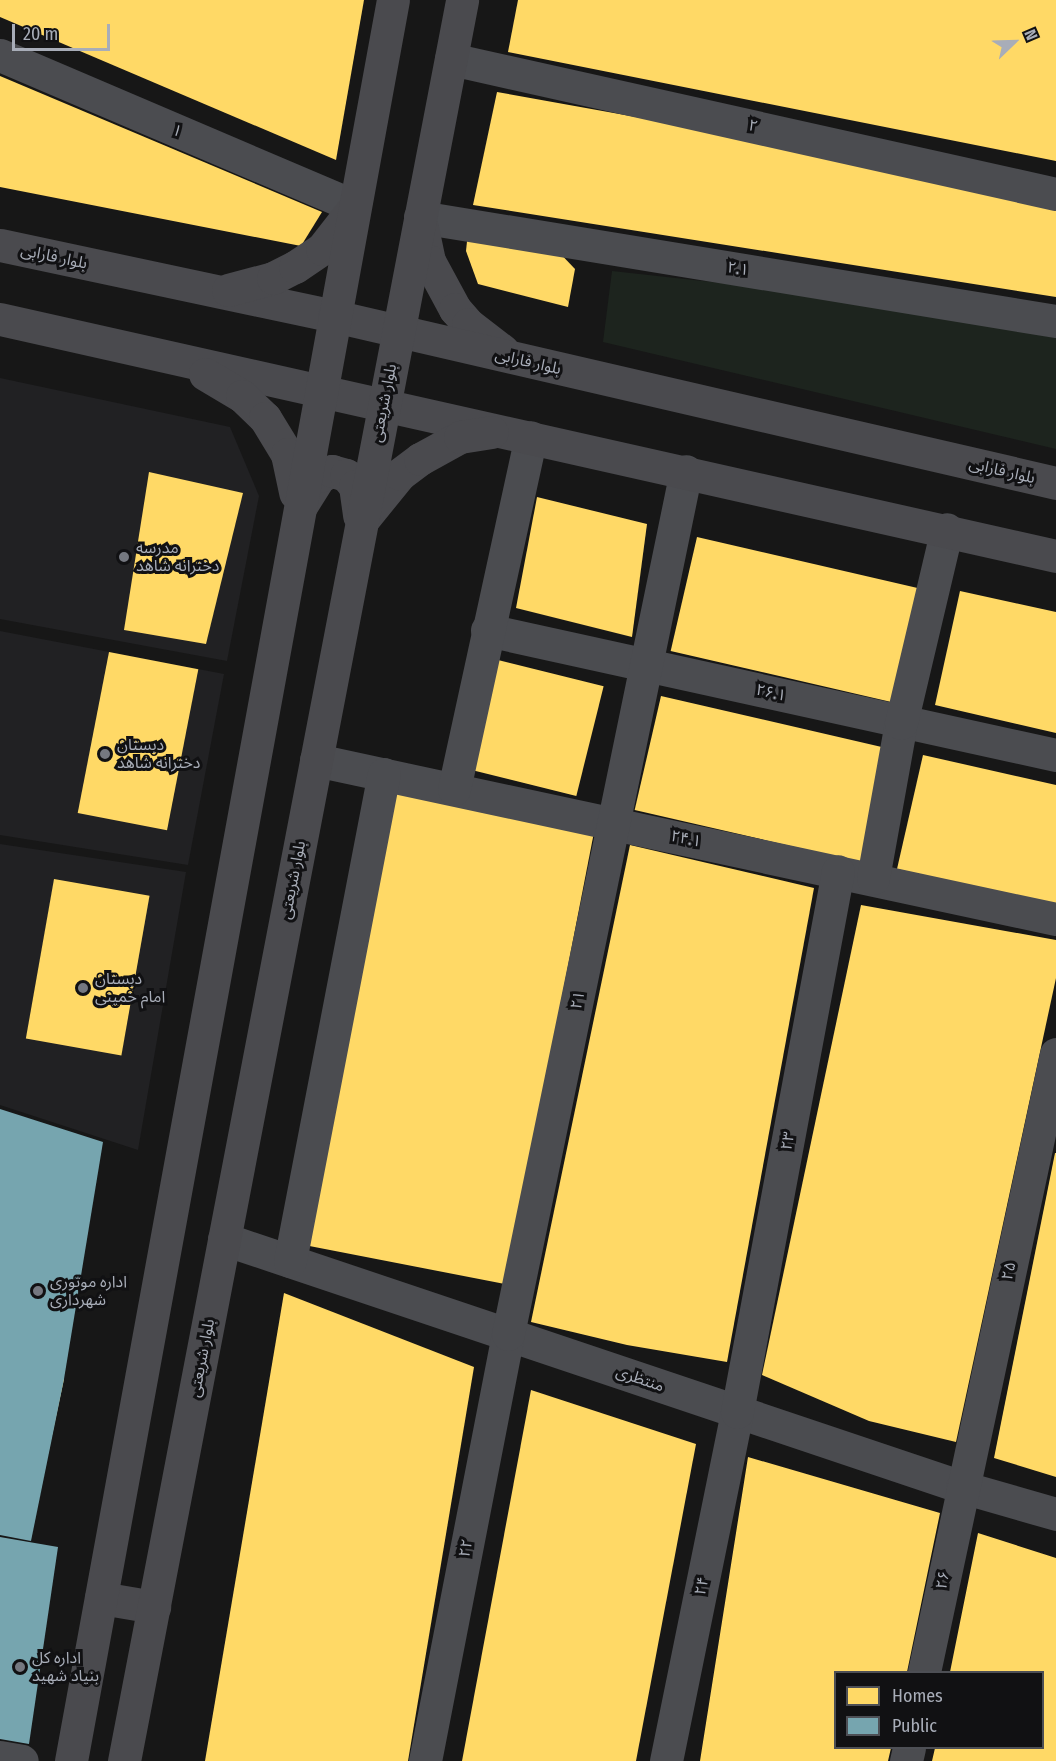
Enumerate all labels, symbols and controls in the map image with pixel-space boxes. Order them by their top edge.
scale bar [15,12,112,50]
north arrow [984,12,1044,72]
text: 20 m [23,23,58,45]
text: N [1020,27,1042,43]
street label: ۲ [746,116,760,136]
street label: ۱ [169,120,185,142]
street label: بلوار فارابی [19,241,89,273]
street label: ۲.۱ [726,258,750,280]
street label: بلوار فارابی [493,345,563,379]
street label: بلوار شریعتی [367,362,401,444]
street label: بلوار فارابی [967,454,1037,488]
place label: مدرسه دخترانه شاهد [136,538,220,576]
marker: مدرسه دخترانه شاهد [117,550,131,564]
street label: ۲۶.۱ [754,680,788,706]
place label: دبستان دخترانه شاهد [117,735,201,773]
marker: دبستان دخترانه شاهد [98,747,112,761]
street label: ۲۴.۱ [669,826,703,852]
street label: بلوار شریعتی [276,839,310,921]
place label: دبستان امام خمینی [95,969,165,1007]
marker: دبستان امام خمینی [76,981,90,995]
street label: ۲۱ [567,989,589,1011]
street label: ۲۳ [777,1130,799,1152]
street label: ۲۵ [998,1260,1020,1282]
place label: اداره موتوری شهرداری [50,1272,127,1310]
marker: اداره موتوری شهرداری [31,1284,45,1298]
street label: بلوار شریعتی [185,1317,219,1399]
street label: منتظری [613,1362,667,1396]
street label: ۲۲ [455,1537,477,1559]
street label: ۲۶ [932,1569,954,1591]
street label: ۲۴ [691,1575,713,1597]
place label: اداره کل بنیاد شهید [32,1648,99,1686]
marker: اداره کل بنیاد شهید [13,1660,27,1674]
legend [834,1671,1044,1749]
text: Homes [892,1685,943,1707]
text: Public [892,1715,937,1737]

